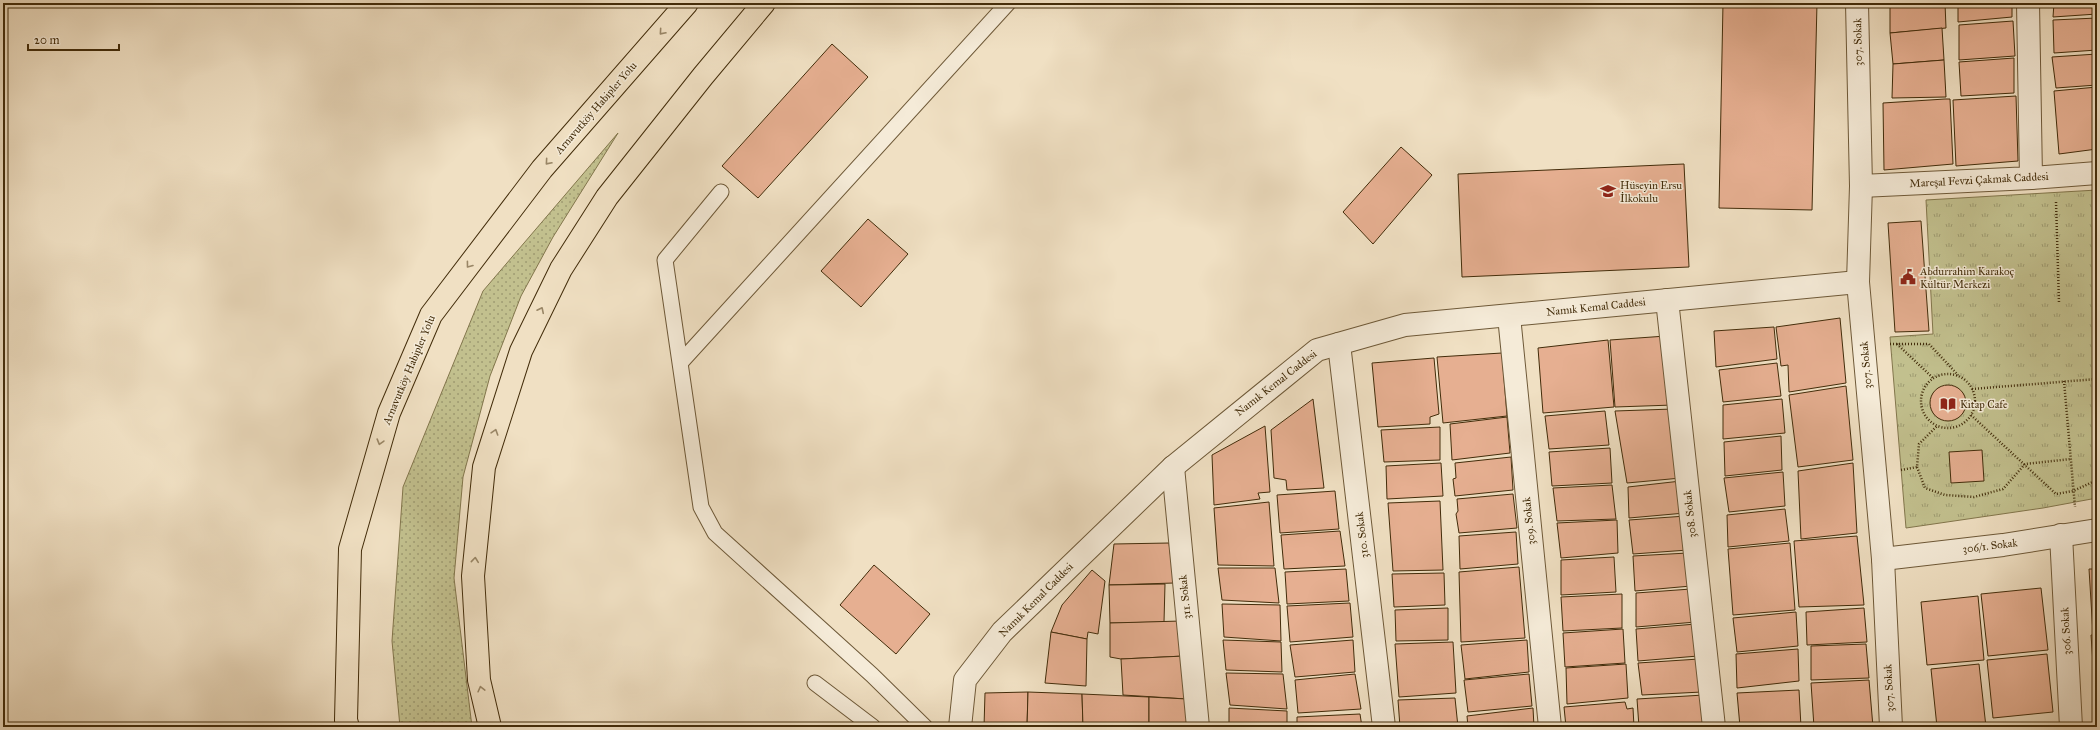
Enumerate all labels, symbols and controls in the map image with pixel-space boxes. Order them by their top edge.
street label: 307. Sokak [1851,17,1865,66]
scale bar [28,26,119,52]
one-way arrow [659,28,666,35]
text: 20 m [34,33,60,47]
street label: Arnavutköy Habipler Yolu [552,59,640,157]
one-way arrow [546,157,553,164]
street label: Mareşal Fevzi Çakmak Caddesi [1909,170,2049,190]
place label: Hüseyin Ersu İlkokulu [1620,179,1682,205]
school or university icon: Hüseyin Ersu İlkokulu [1599,182,1617,200]
one-way arrow [467,260,474,267]
place label: Abdurrahim Karakoç Kültür Merkezi [1919,265,2015,291]
public building icon: Abdurrahim Karakoç Kültür Merkezi [1899,268,1917,286]
street label: Namık Kemal Caddesi [1546,295,1646,319]
one-way arrow [536,307,544,315]
street label: Arnavutköy Habipler Yolu [380,313,438,428]
street label: 307. Sokak [1857,340,1875,389]
street label: Namık Kemal Caddesi [1233,347,1319,419]
library icon: Kitap Cafe [1939,395,1957,413]
place label: Kitap Cafe [1960,398,2008,411]
one-way arrow [490,428,499,435]
one-way arrow [376,438,385,445]
street label: 308. Sokak [1681,489,1699,539]
street label: 309. Sokak [1520,496,1538,546]
street label: 310. Sokak [1353,510,1371,559]
street label: 306/1. Sokak [1962,536,2019,556]
one-way arrow [470,557,479,563]
street label: Namık Kemal Caddesi [996,560,1076,640]
street label: 311. Sokak [1176,573,1194,620]
street label: 306. Sokak [2058,606,2074,655]
street label: 307. Sokak [1881,663,1897,712]
one-way arrow [477,686,486,693]

